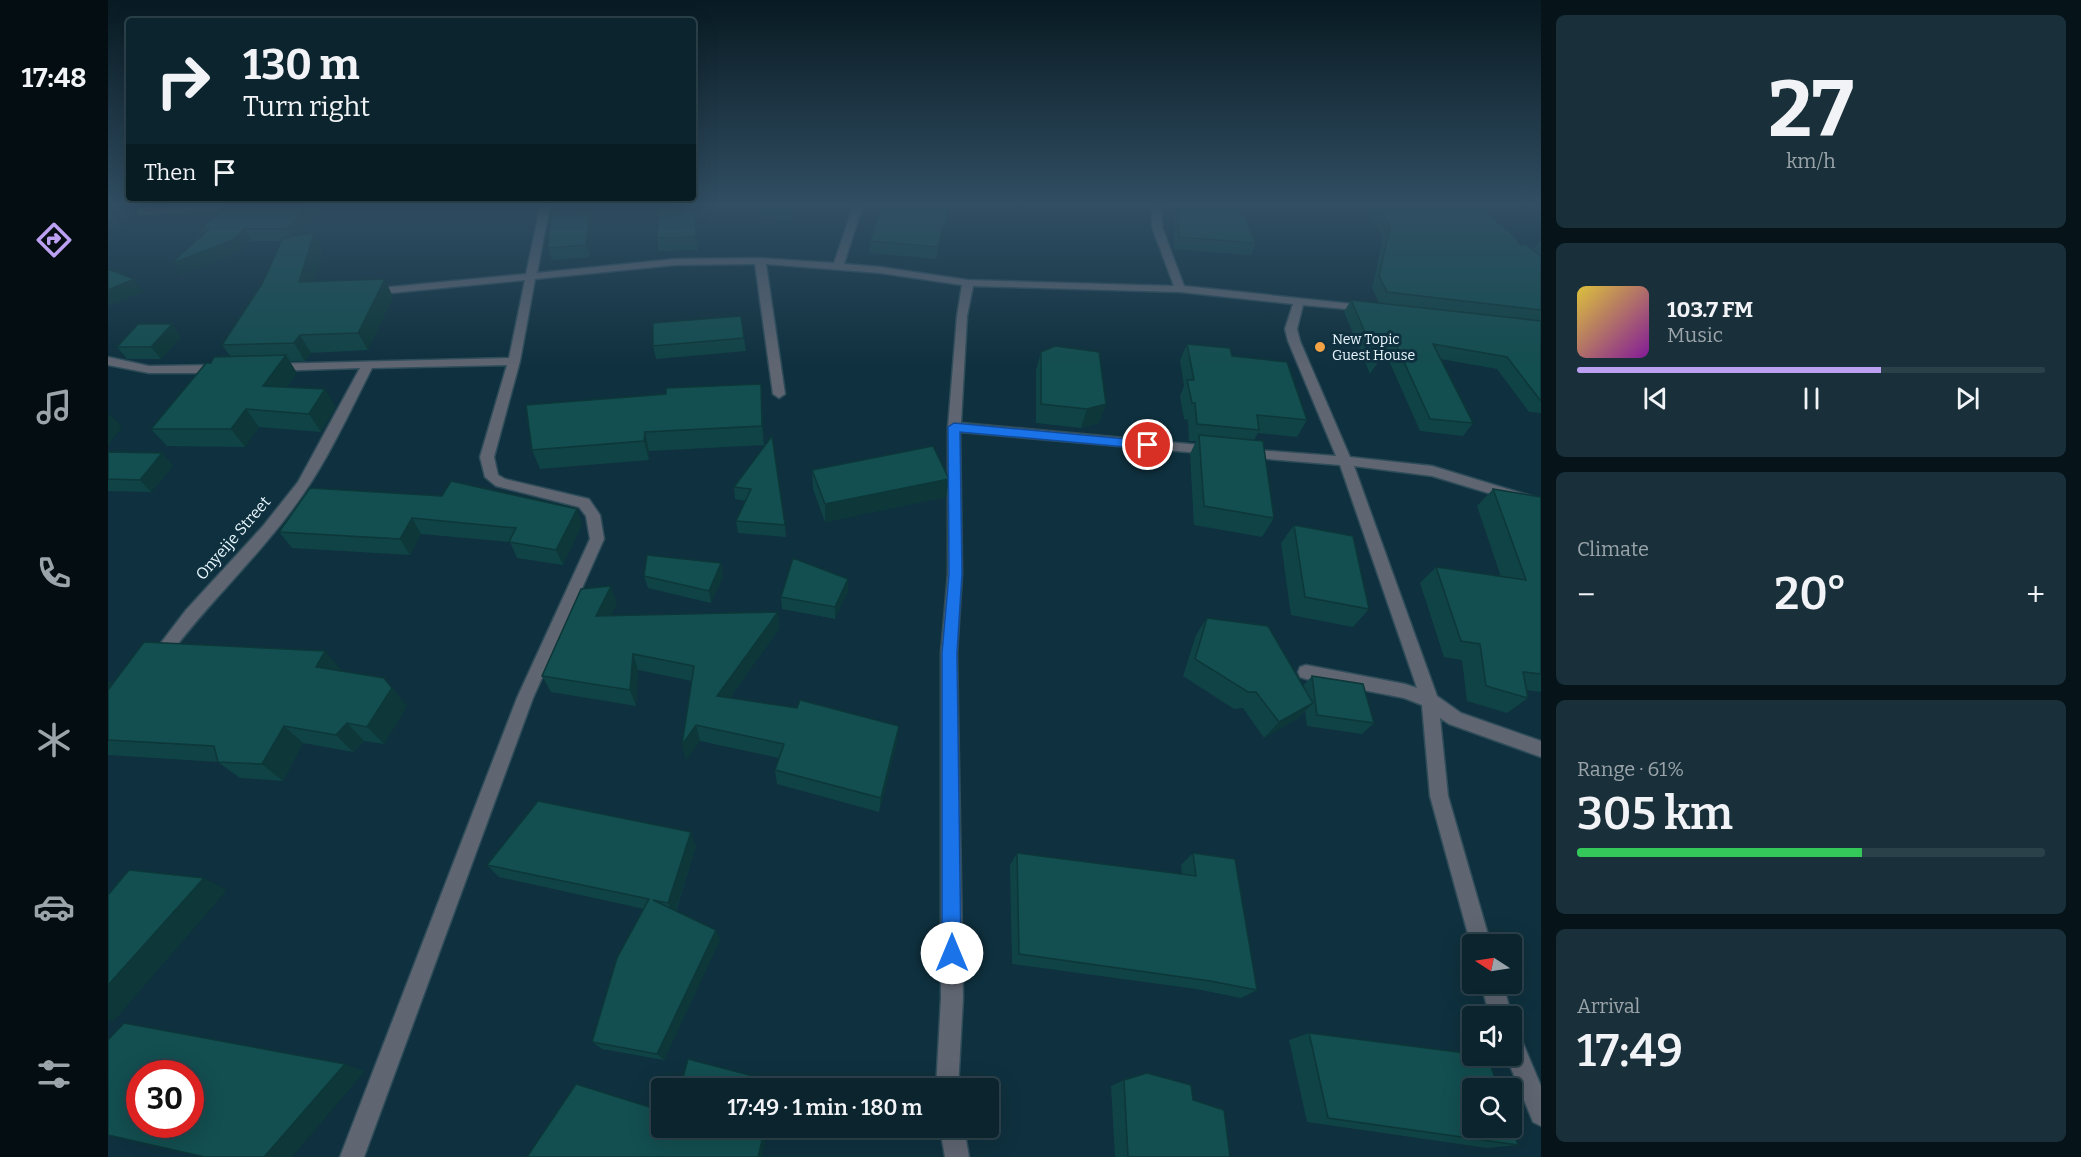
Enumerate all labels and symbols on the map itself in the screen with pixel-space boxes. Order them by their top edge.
place label: New Topic Guest House [1332,331,1415,364]
marker: New Topic Guest House [1313,340,1327,354]
pin [1122,419,1173,470]
street label: Onyeije Street [192,492,275,584]
position arrow [920,921,984,985]
north arrow [1462,934,1522,994]
speed limit sign: 30 [126,1060,204,1138]

